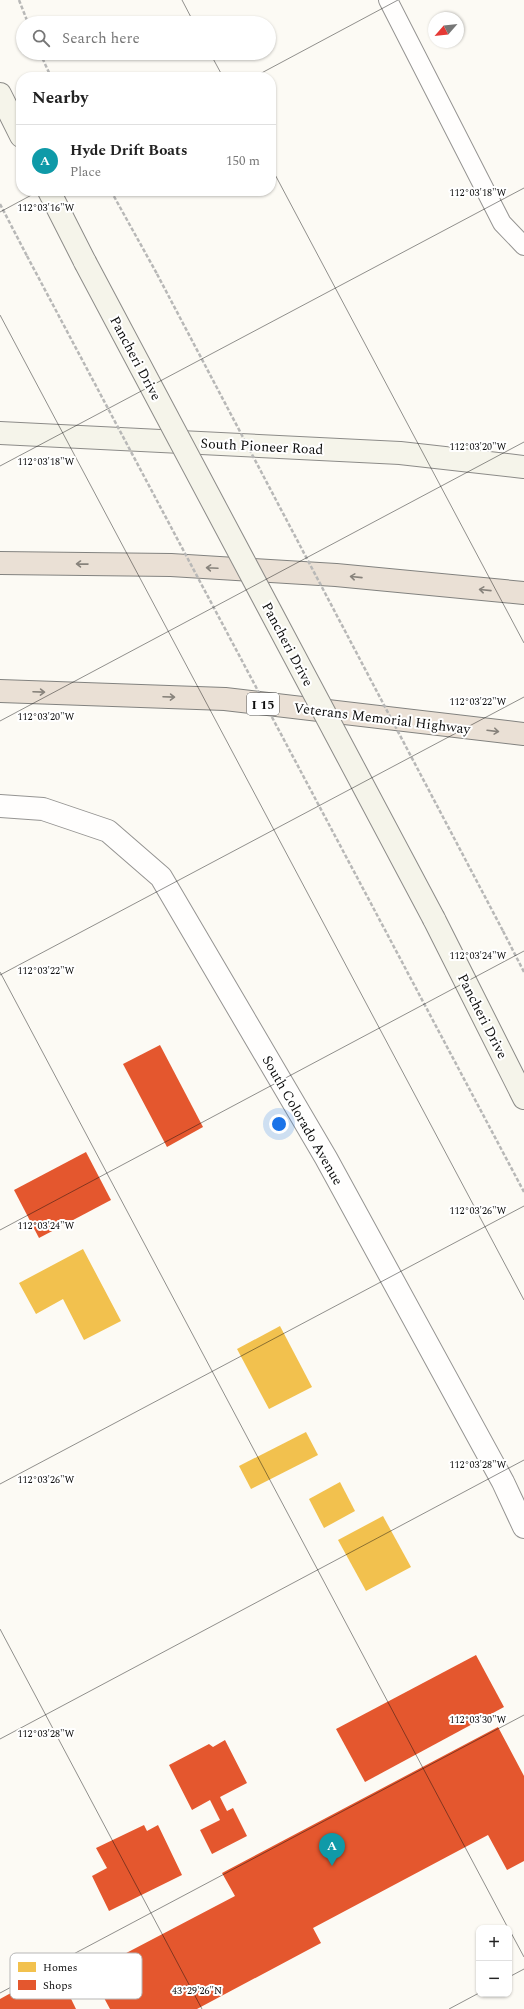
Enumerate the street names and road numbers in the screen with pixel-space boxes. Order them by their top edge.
street label: Pancheri Drive [104,312,167,404]
street label: South Pioneer Road [200,433,324,460]
street label: Pancheri Drive [256,598,319,690]
road number: I 15 [247,693,279,715]
street label: Veterans Memorial Highway [292,697,473,740]
street label: Pancheri Drive [452,970,513,1063]
street label: South Colorado Avenue [257,1051,348,1189]

